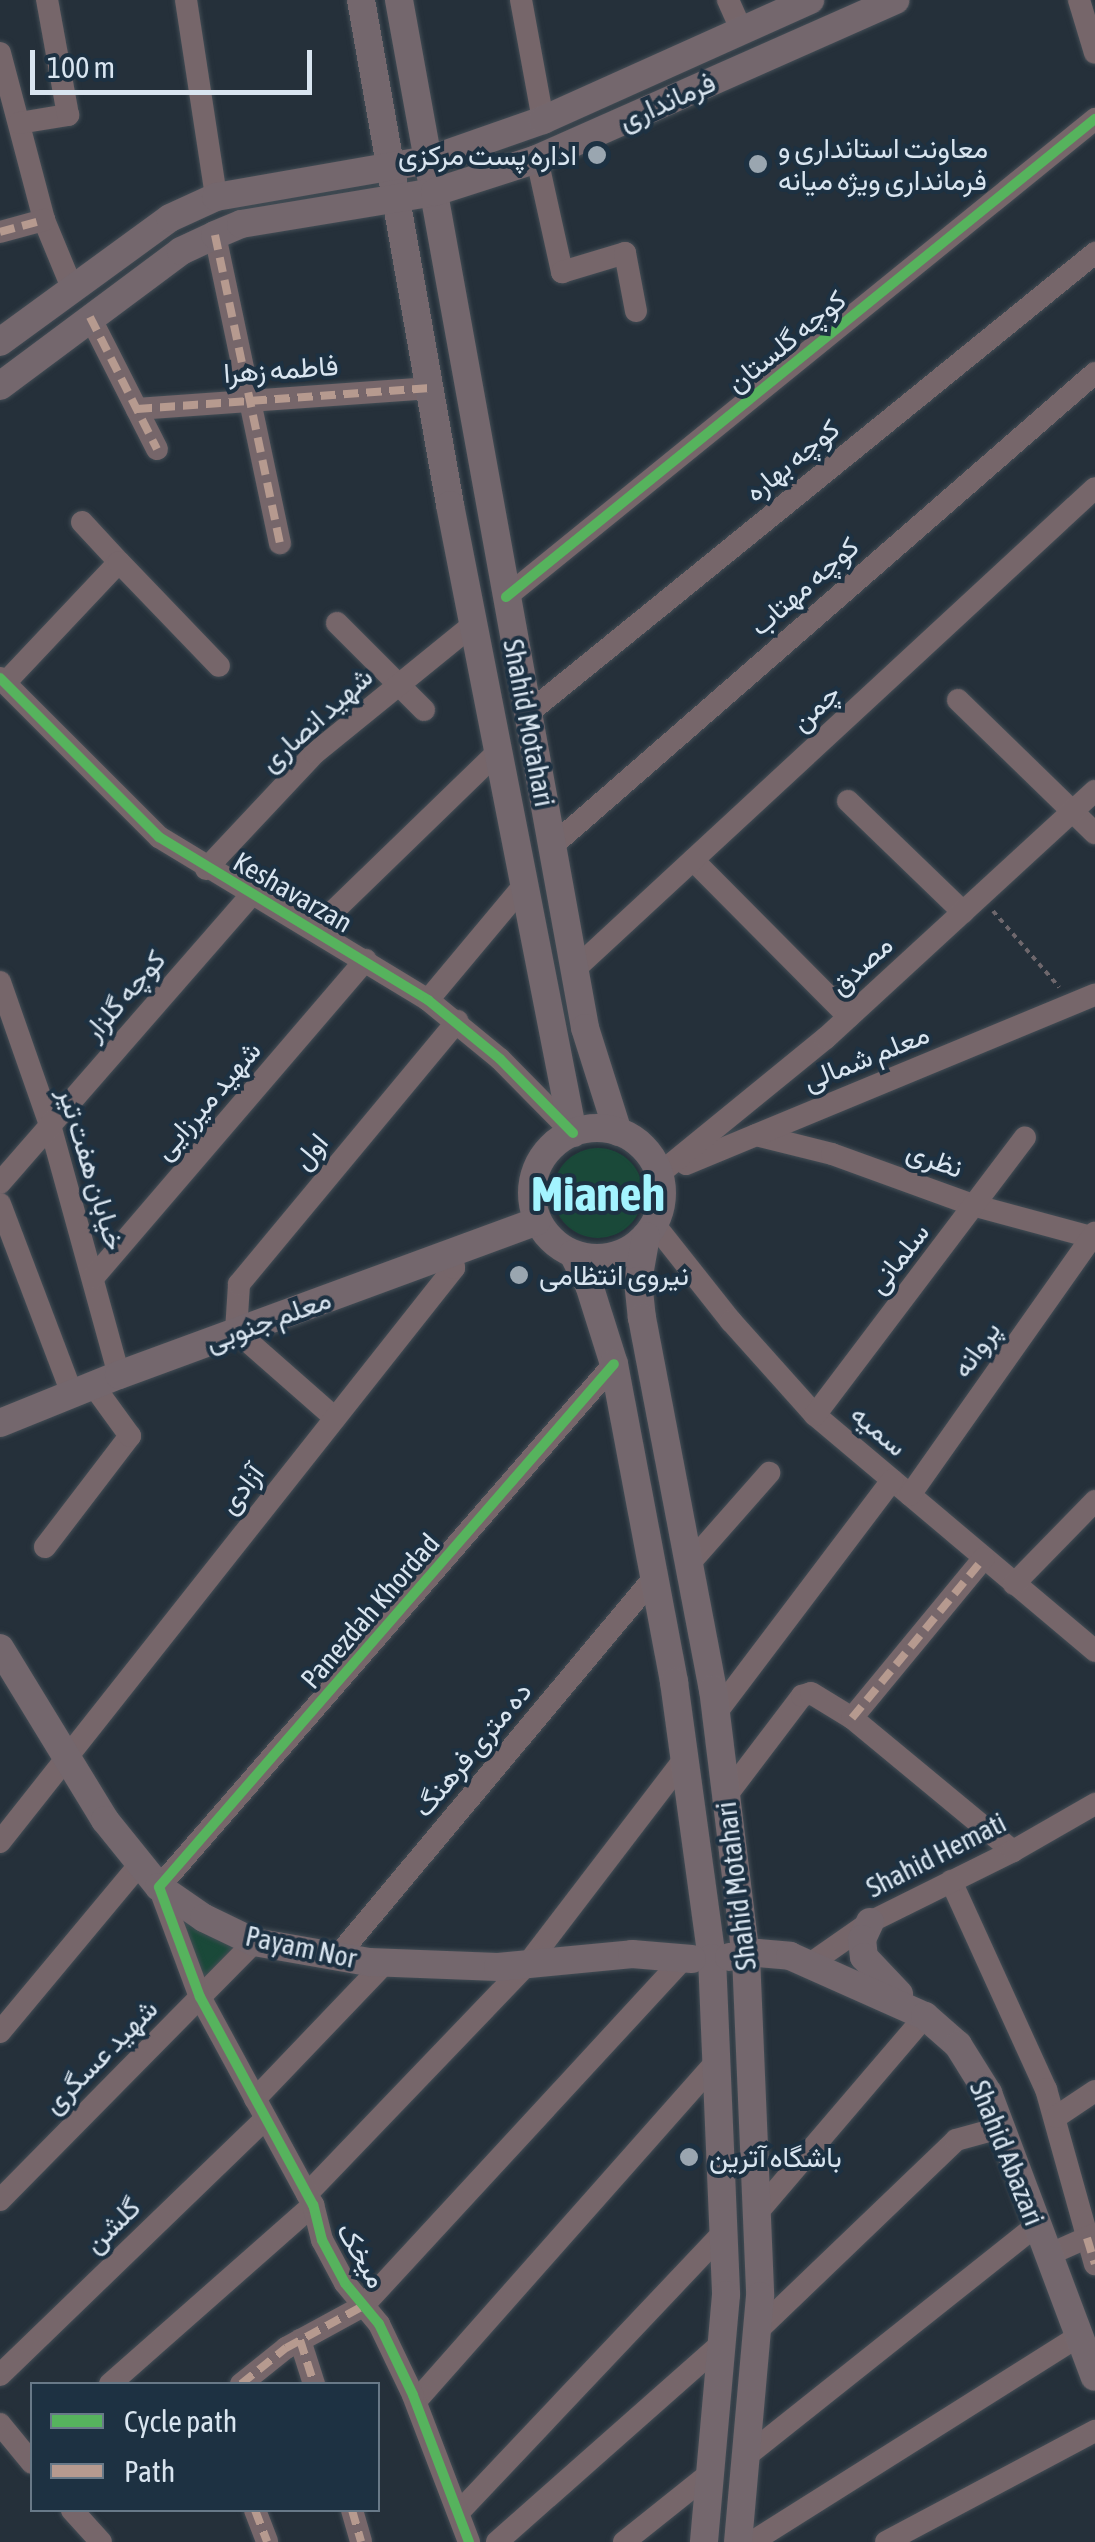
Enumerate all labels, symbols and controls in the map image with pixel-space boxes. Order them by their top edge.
scale bar [35,30,318,92]
text: 100 m [47,50,115,84]
street label: فرمانداری [613,65,721,137]
place label: معاونت استانداری و فرمانداری ویژه میانه [778,131,988,197]
place label: اداره پست مرکزی [398,138,577,172]
marker: اداره پست مرکزی [586,144,608,166]
marker: معاونت استانداری و فرمانداری ویژه میانه [747,153,769,175]
street label: کوچه گلستان [719,283,853,399]
street label: فاطمه زهرا [222,348,340,390]
street label: کوچه بهاره [738,412,846,508]
street label: کوچه مهتاب [743,530,865,642]
street label: Shahid Motahari [496,636,562,810]
street label: شهید انصاری [253,660,379,778]
street label: چمن [783,676,847,738]
street label: Keshavarzan [228,845,358,939]
street label: مصدق [823,928,899,1002]
street label: کوچه گلزار [76,943,172,1047]
street label: معلم شمالی [798,1016,934,1098]
street label: شهید میرزایی [146,1034,268,1166]
street label: خیابان هفت تیر [51,1084,133,1254]
street label: اول [285,1126,335,1176]
street label: نظری [902,1133,968,1185]
district label: Mianeh [531,1165,665,1223]
street label: سلمانی [860,1216,936,1300]
place label: نیروی انتظامی [539,1258,689,1292]
marker: نیروی انتظامی [508,1264,530,1286]
street label: معلم جنوبی [201,1282,335,1358]
street label: پروانه [945,1314,1007,1384]
street label: سمیه [844,1397,914,1463]
street label: آزادی [211,1457,271,1521]
street label: Panezdah Khordad [294,1527,446,1695]
street label: ده متری فرهنگ [406,1674,538,1824]
street label: Shahid Motahari [709,1800,763,1972]
street label: Shahid Hemati [861,1805,1011,1905]
street label: Payam Nor [243,1919,359,1975]
street label: شهید عسگری [36,1992,164,2120]
street label: Shahid Abazari [963,2076,1051,2230]
place label: باشگاه آترین [709,2140,842,2174]
marker: باشگاه آترین [678,2146,700,2168]
street label: گلشن [77,2190,147,2260]
street label: میخک [330,2216,394,2294]
legend [30,2382,380,2512]
text: Cycle path [124,2404,237,2438]
text: Path [124,2454,175,2488]

